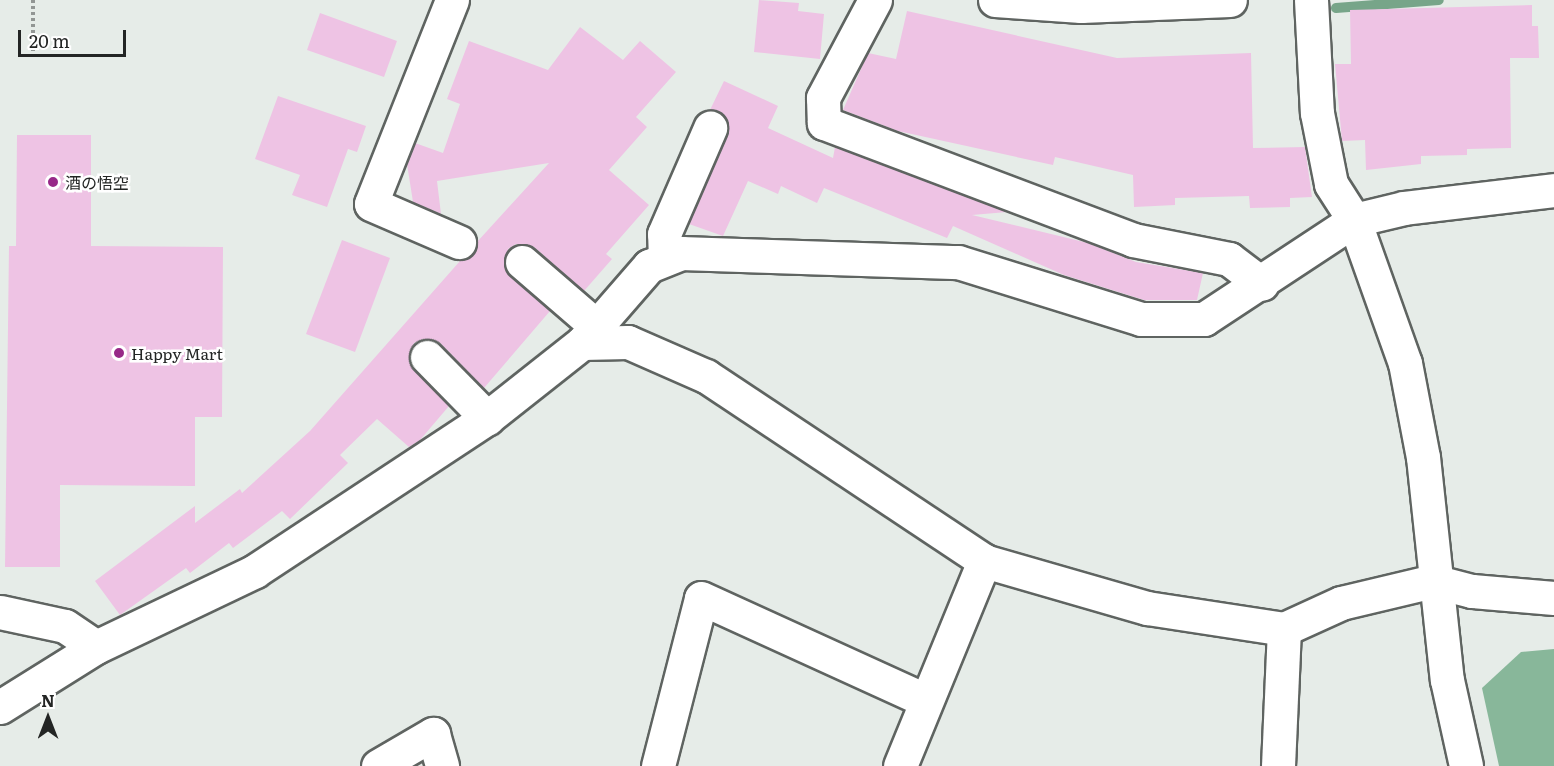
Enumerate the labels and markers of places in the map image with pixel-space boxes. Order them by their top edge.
place label: 酒の悟空 [65,172,129,192]
marker: 酒の悟空 [46,175,60,189]
place label: Happy Mart [131,343,223,363]
marker: Happy Mart [112,346,126,360]

